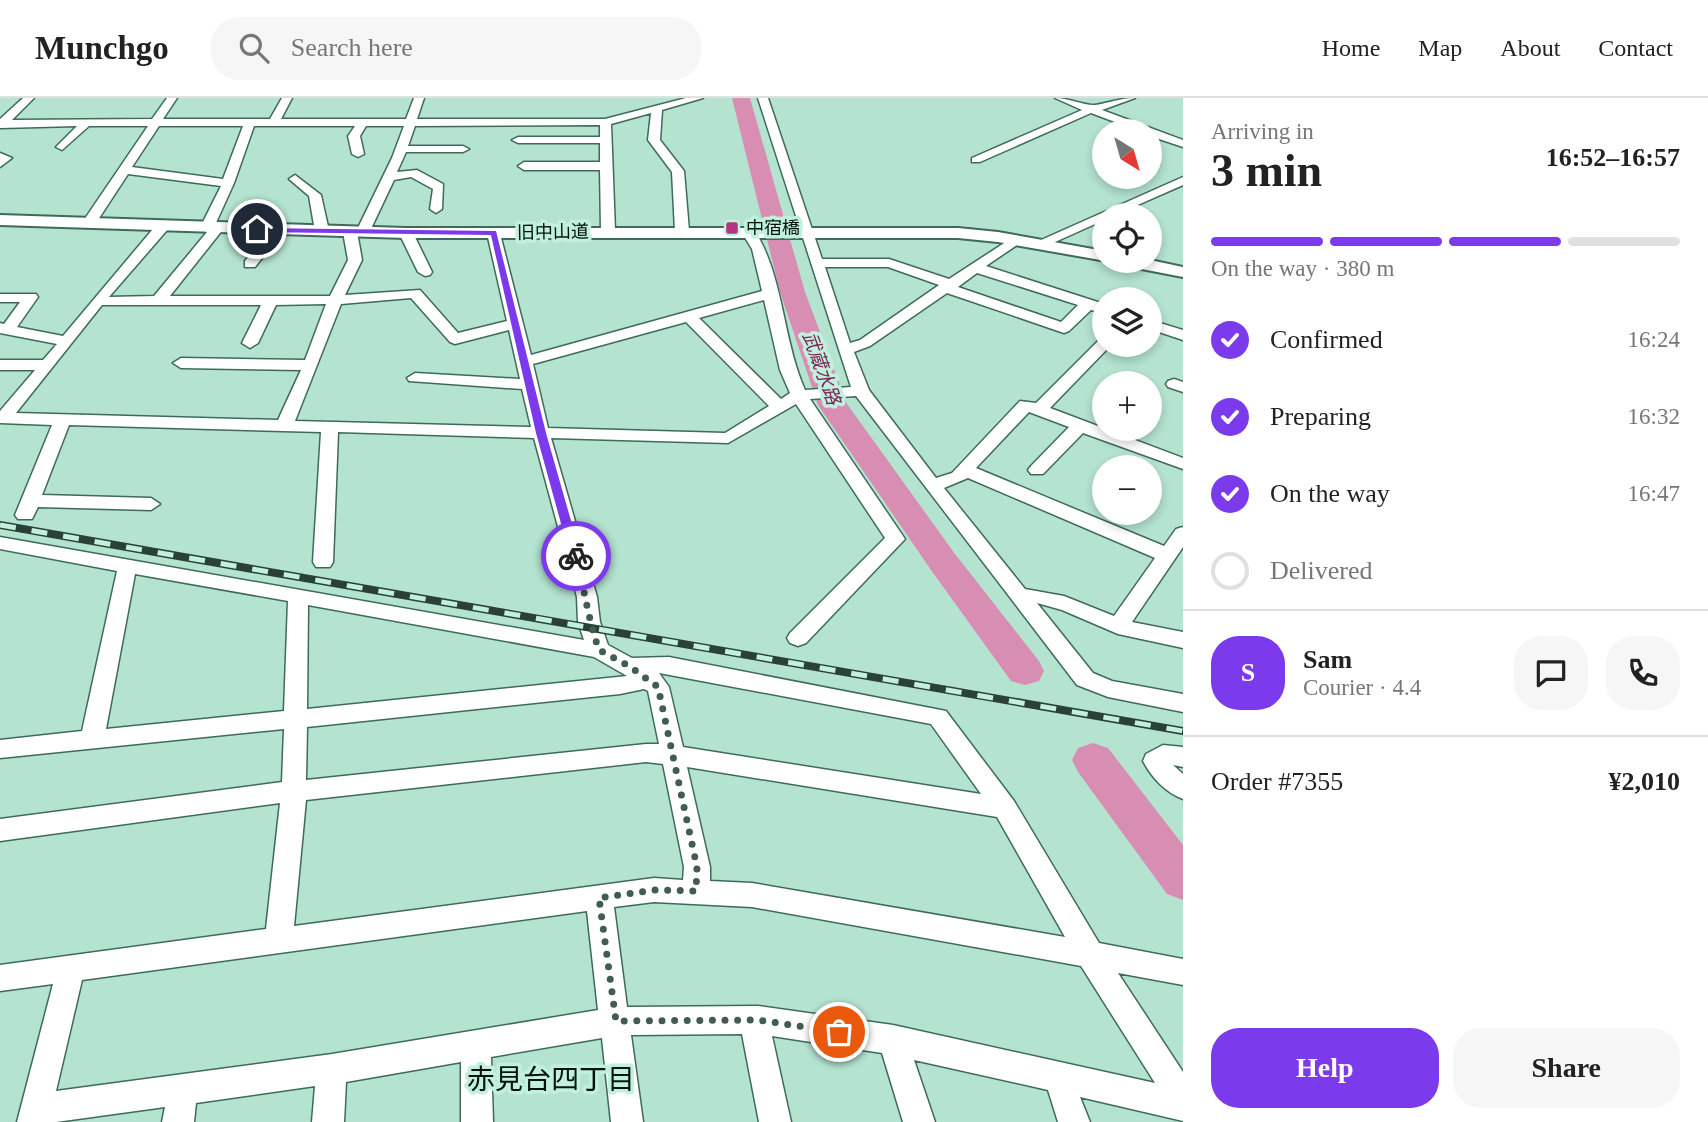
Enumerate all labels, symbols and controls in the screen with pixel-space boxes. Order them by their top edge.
search box [211,17,701,80]
icon: search [235,29,273,67]
text: Munchgo [35,30,169,66]
text: Search here [291,33,413,62]
text: Home [1322,35,1380,61]
text: Map [1418,35,1462,61]
text: About [1500,35,1560,61]
text: Contact [1598,35,1673,61]
north arrow [1092,119,1162,189]
map controls [1092,119,1162,525]
text: Arriving in [1211,119,1314,144]
text: 16:52–16:57 [1546,143,1680,172]
text: 3 min [1211,145,1322,196]
pin [227,199,287,259]
button: locate [1092,203,1162,273]
icon: home [238,210,276,248]
place label: 中宿橋 [746,218,800,238]
marker: 中宿橋 [724,220,740,236]
street label: 旧中山道 [517,221,589,243]
text: On the way · 380 m [1211,256,1394,281]
button: layers [1092,287,1162,357]
icon: check [1211,321,1249,359]
text: Confirmed [1270,325,1383,354]
text: 16:24 [1628,327,1680,352]
water label: 武蔵水路 [799,329,845,409]
button: + [1092,371,1162,441]
icon: check [1211,398,1249,436]
text: Preparing [1270,402,1371,431]
text: 16:32 [1628,404,1680,429]
button: − [1092,455,1162,525]
icon: check [1211,475,1249,513]
text: On the way [1270,479,1390,508]
text: 16:47 [1628,481,1680,506]
courier [541,521,611,591]
icon: bike [557,537,595,575]
text: Delivered [1270,556,1373,585]
button: chat [1514,636,1588,710]
button: phone [1606,636,1680,710]
text: Sam [1303,645,1352,674]
text: S [1241,658,1255,687]
text: Courier · 4.4 [1303,675,1421,700]
text: Order #7355 [1211,767,1343,796]
text: ¥2,010 [1609,767,1680,796]
pin [809,1002,869,1062]
icon: bag [820,1013,858,1051]
button: Help [1211,1028,1439,1108]
button: Share [1453,1028,1680,1108]
district label: 赤見台四丁目 [467,1064,635,1095]

